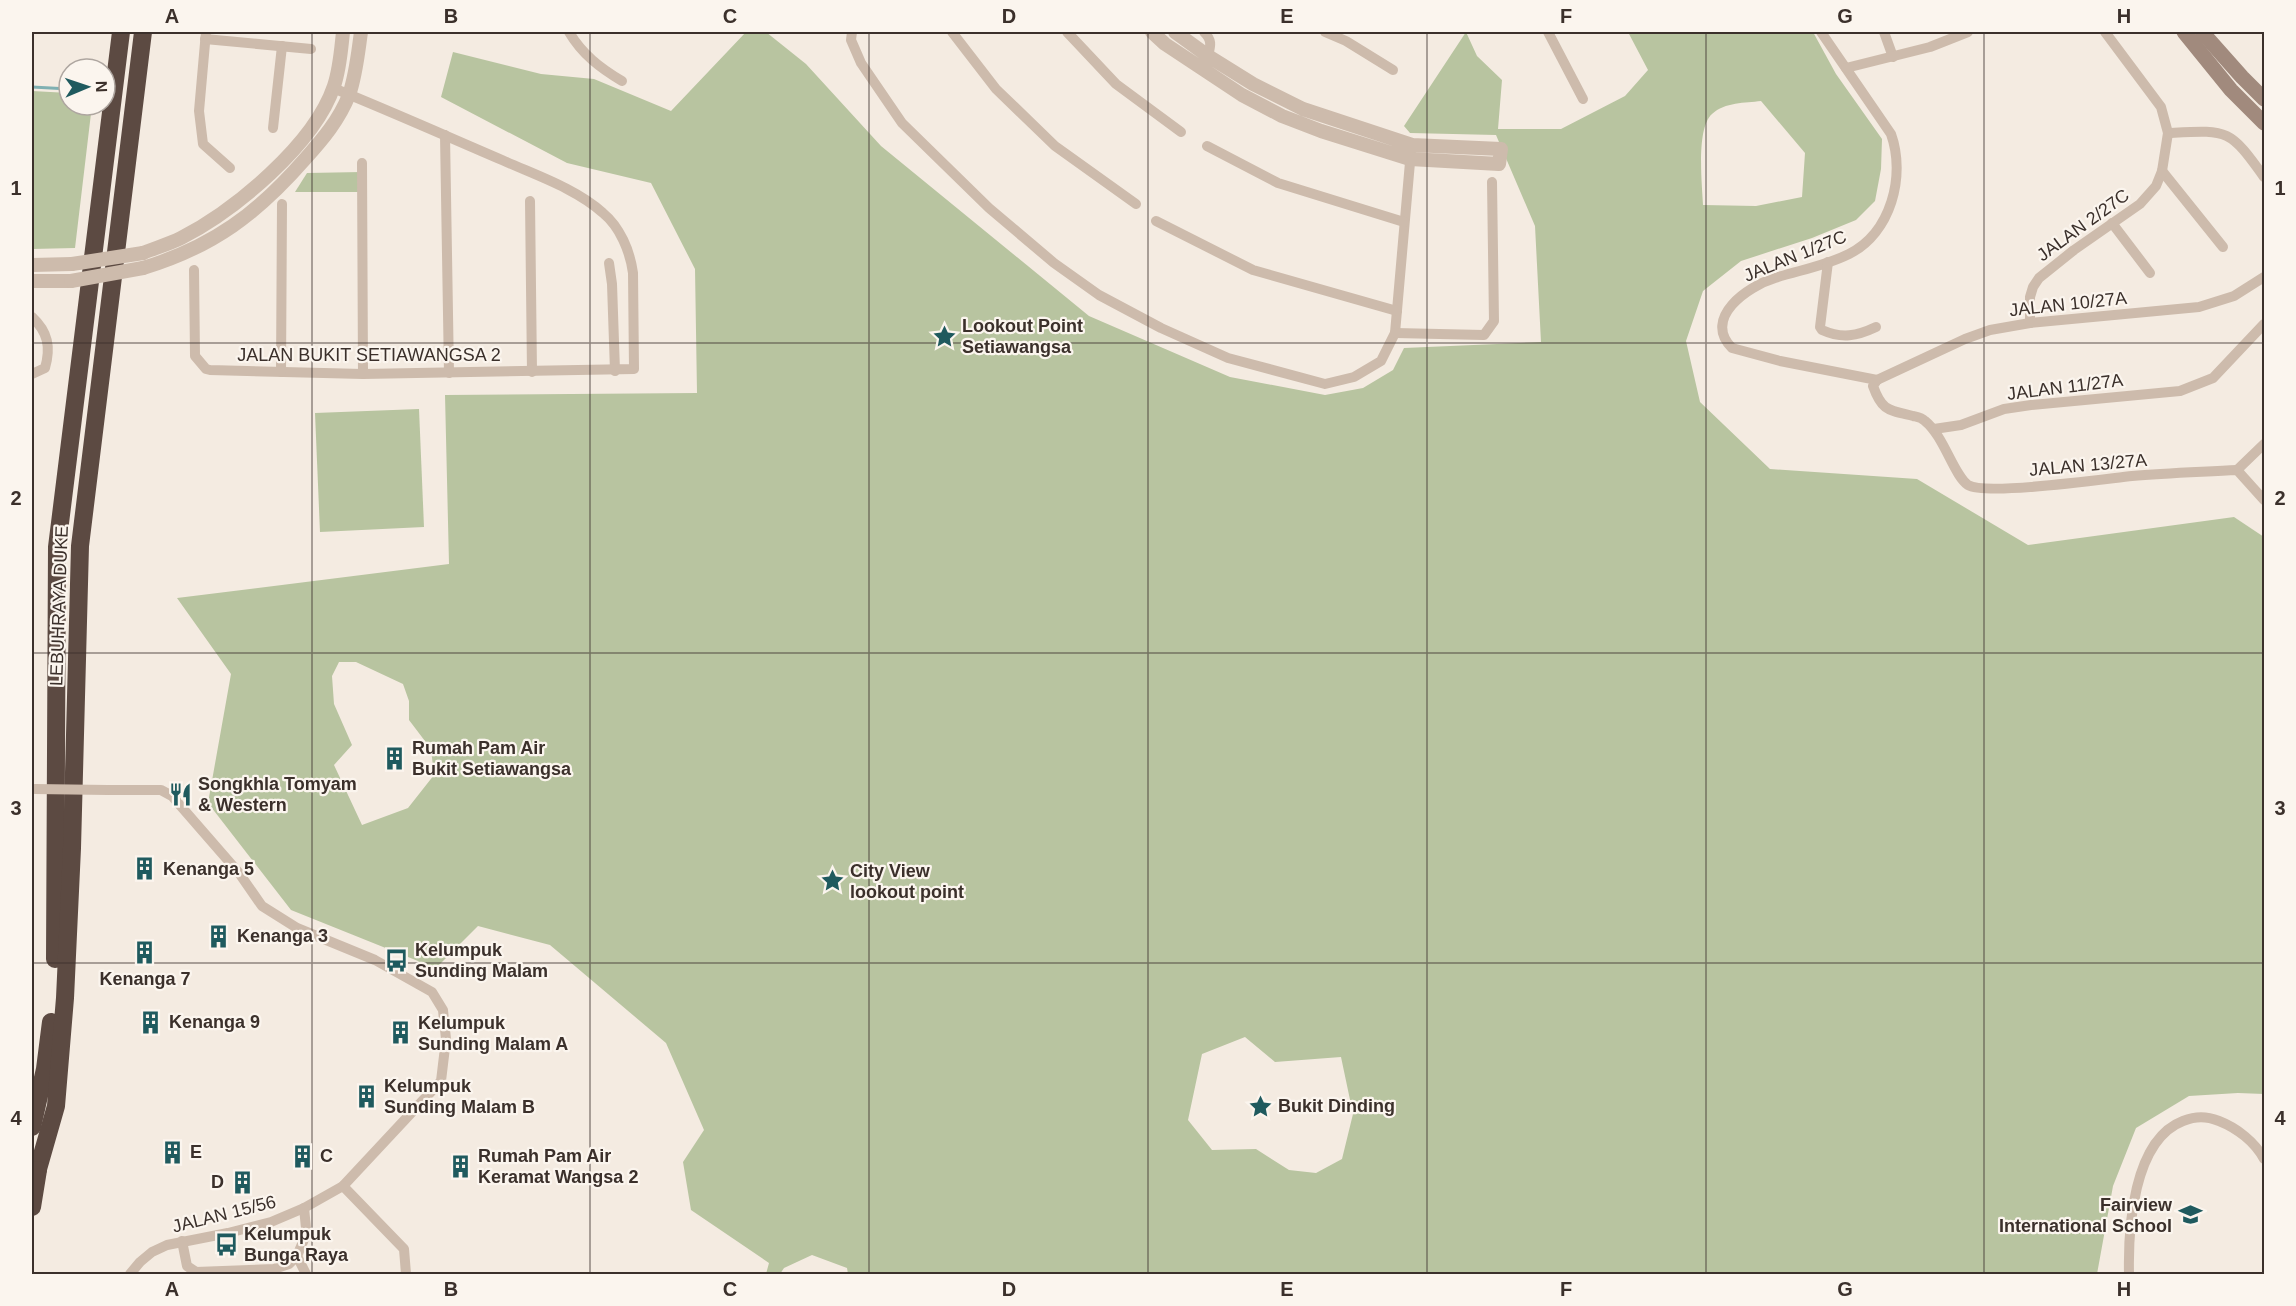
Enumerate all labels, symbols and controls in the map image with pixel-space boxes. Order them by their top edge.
text: A [165,5,179,27]
text: B [444,5,458,27]
text: C [723,5,737,27]
text: D [1002,5,1016,27]
text: E [1280,5,1294,27]
text: F [1560,5,1572,27]
text: G [1837,5,1853,27]
text: H [2117,5,2131,27]
north arrow [57,57,117,117]
text: N [93,80,110,93]
text: 1 [10,177,22,199]
text: 1 [2274,177,2286,199]
street label: JALAN 2/27C [2033,185,2133,265]
street label: JALAN 1/27C [1741,226,1849,286]
street label: JALAN 10/27A [2008,288,2128,320]
place label: Lookout Point Setiawangsa [962,316,1083,357]
place icon: Lookout Point Setiawangsa [931,323,957,349]
street label: JALAN BUKIT SETIAWANGSA 2 [237,345,501,365]
street label: JALAN 11/27A [2006,370,2124,404]
street label: JALAN 13/27A [2028,450,2148,480]
text: 2 [10,487,22,509]
text: 2 [2274,487,2286,509]
street label: LEBUHRAYA DUKE [46,526,72,686]
place label: Rumah Pam Air Bukit Setiawangsa [412,738,572,779]
building icon: Rumah Pam Air Bukit Setiawangsa [381,745,407,771]
place label: Songkhla Tomyam & Western [198,774,357,815]
restaurant icon: Songkhla Tomyam & Western [167,781,193,807]
text: 3 [10,797,22,819]
text: 3 [2274,797,2286,819]
building icon: Kenanga 5 [132,856,158,882]
place label: Kenanga 5 [163,859,254,879]
place label: City View lookout point [850,861,964,902]
place icon: City View lookout point [819,868,845,894]
building icon: Kenanga 3 [206,923,232,949]
place label: Kenanga 3 [237,926,328,946]
building icon: Kenanga 7 [132,940,158,966]
place label: Kelumpuk Sunding Malam [415,940,548,981]
bus stop icon: Kelumpuk Sunding Malam [384,947,410,973]
place label: Kenanga 7 [99,969,191,989]
building icon: Kenanga 9 [138,1009,164,1035]
place label: Kenanga 9 [169,1012,260,1032]
place label: Kelumpuk Sunding Malam A [418,1013,568,1054]
building icon: Kelumpuk Sunding Malam A [387,1020,413,1046]
place label: Kelumpuk Sunding Malam B [384,1076,535,1117]
building icon: Kelumpuk Sunding Malam B [353,1083,379,1109]
place icon: Bukit Dinding [1247,1093,1273,1119]
place label: Bukit Dinding [1278,1096,1395,1116]
text: 4 [10,1107,22,1129]
text: 4 [2274,1107,2286,1129]
building icon: E [159,1139,185,1165]
place label: E [190,1142,202,1162]
building icon: C [289,1143,315,1169]
place label: C [320,1146,333,1166]
place label: Rumah Pam Air Keramat Wangsa 2 [478,1146,638,1187]
building icon: Rumah Pam Air Keramat Wangsa 2 [447,1153,473,1179]
building icon: D [229,1169,255,1195]
place label: D [211,1172,224,1192]
street label: JALAN 15/56 [170,1191,278,1237]
place label: Fairview International School [1999,1195,2173,1236]
school or university icon: Fairview International School [2177,1202,2203,1228]
place label: Kelumpuk Bunga Raya [244,1224,349,1265]
bus stop icon: Kelumpuk Bunga Raya [213,1231,239,1257]
text: A [165,1278,179,1300]
text: B [444,1278,458,1300]
text: C [723,1278,737,1300]
text: D [1002,1278,1016,1300]
text: E [1280,1278,1294,1300]
text: F [1560,1278,1572,1300]
text: G [1837,1278,1853,1300]
text: H [2117,1278,2131,1300]

